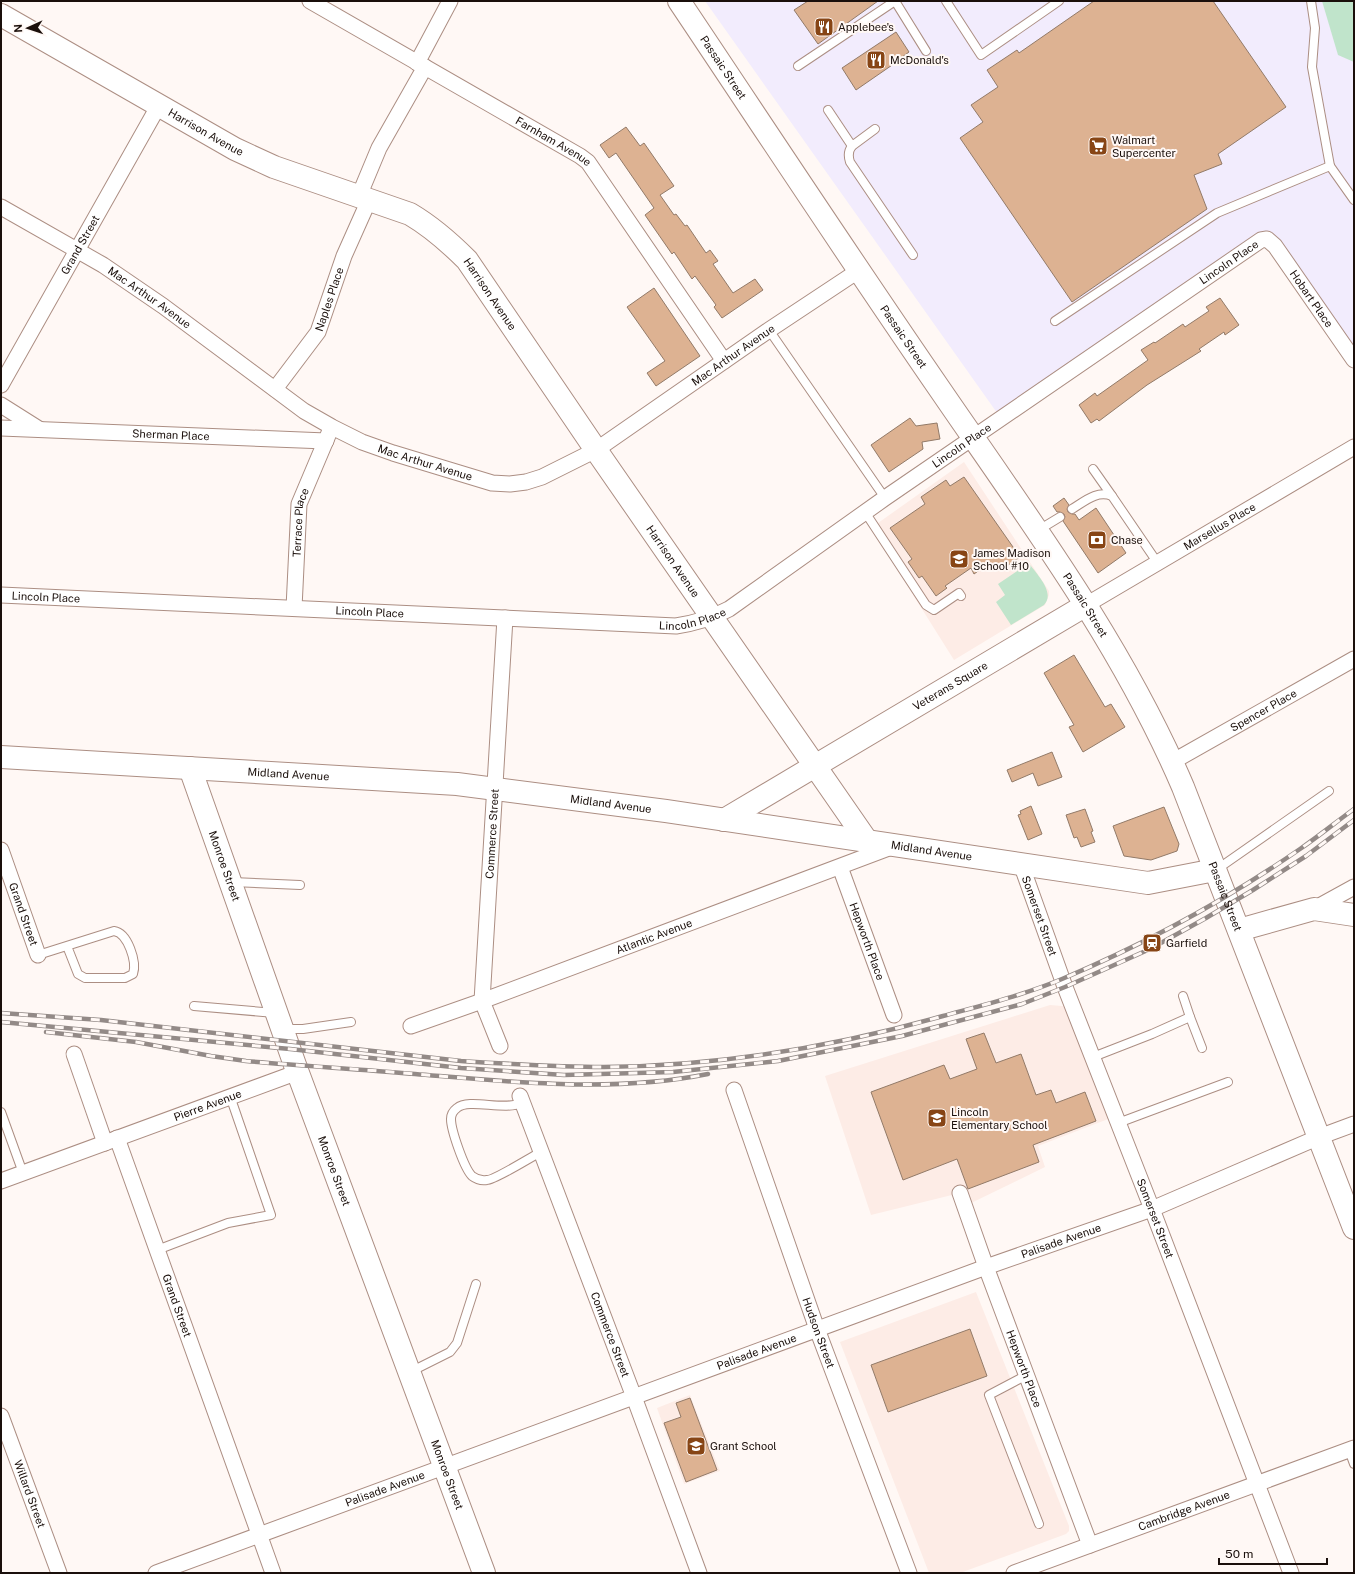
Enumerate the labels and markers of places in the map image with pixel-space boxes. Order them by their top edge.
restaurant icon: Applebee's [813,16,835,38]
place label: Applebee's [838,21,894,33]
restaurant icon: McDonald's [865,49,887,71]
place label: McDonald's [890,54,949,66]
place label: Walmart Supercenter [1112,134,1176,159]
supermarket icon: Walmart Supercenter [1087,135,1109,157]
bank icon: Chase [1086,529,1108,551]
place label: Chase [1111,534,1143,546]
place label: James Madison School #10 [973,547,1051,572]
school or university icon: James Madison School #10 [948,548,970,570]
station icon: Garfield [1141,932,1163,954]
place label: Garfield [1166,937,1207,949]
place label: Lincoln Elementary School [951,1106,1048,1131]
school or university icon: Lincoln Elementary School [926,1107,948,1129]
school or university icon: Grant School [685,1435,707,1457]
place label: Grant School [710,1440,777,1452]

